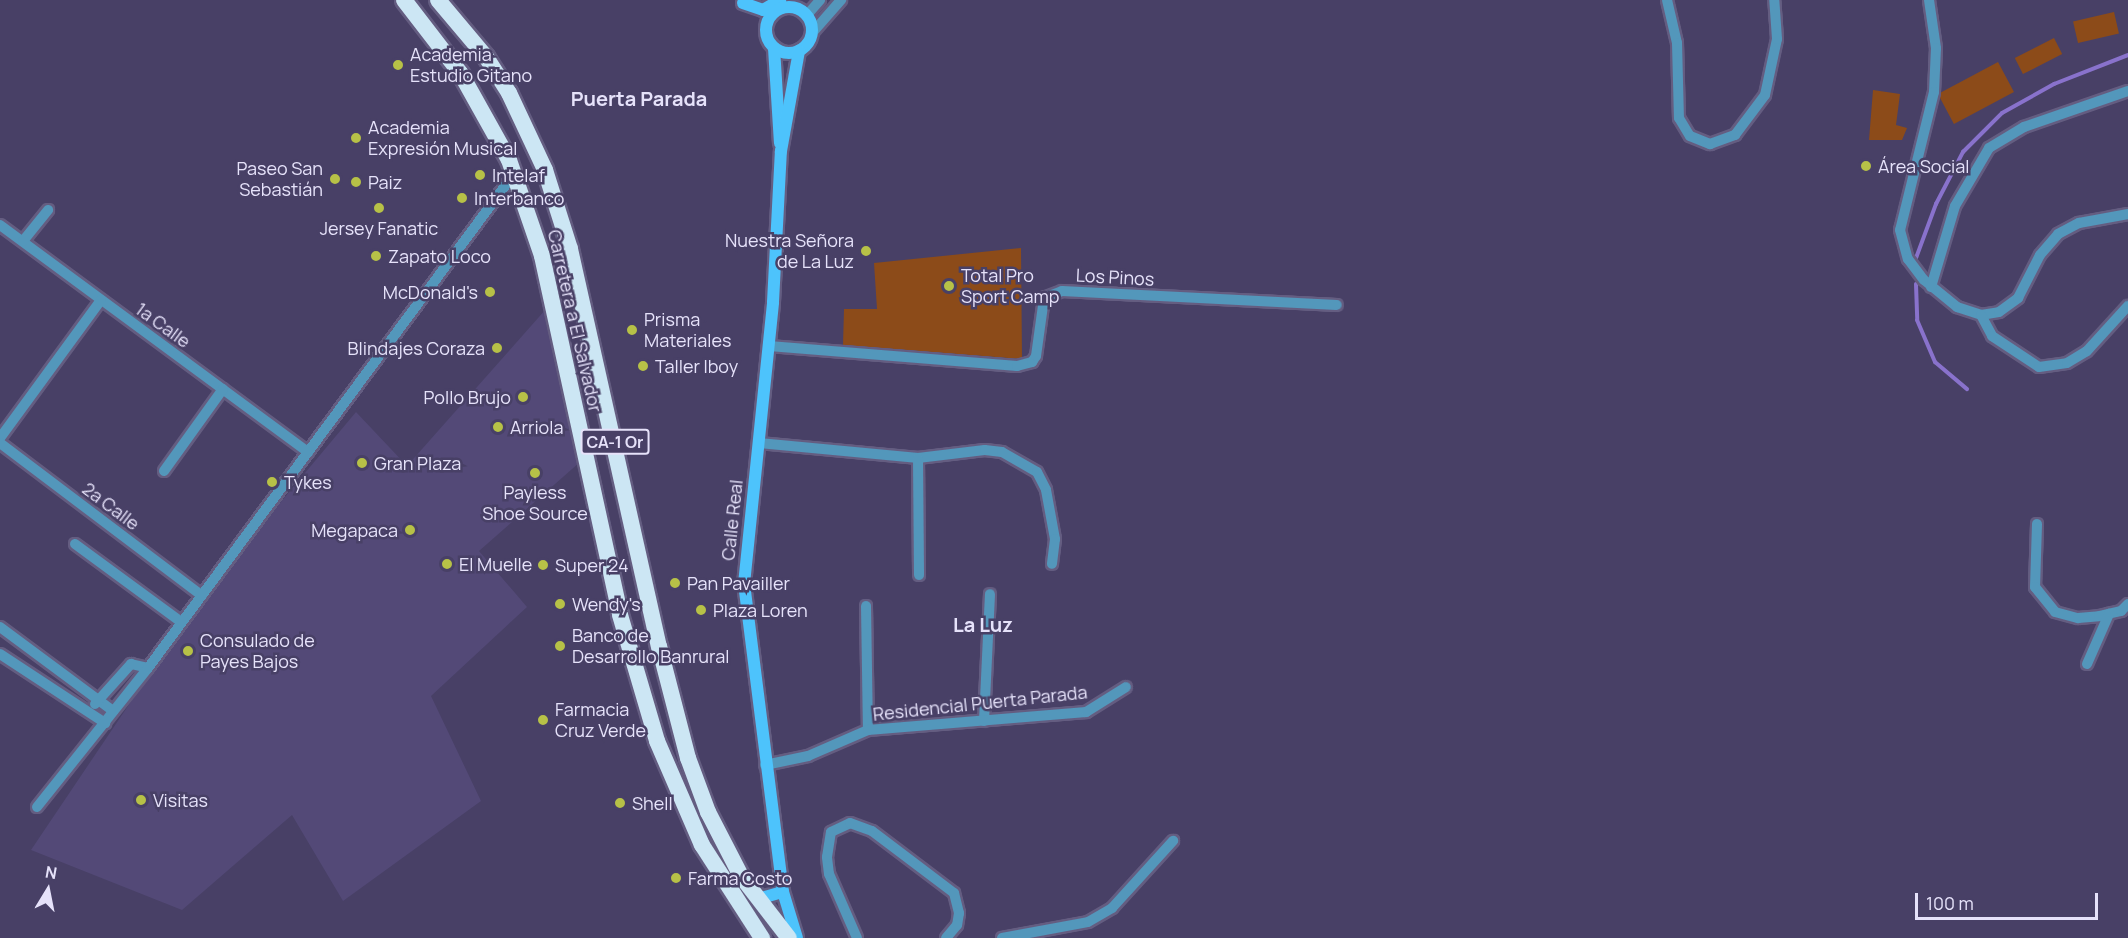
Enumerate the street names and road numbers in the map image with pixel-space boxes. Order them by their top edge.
street label: Carretera a El Salvador [543,228,607,414]
street label: Los Pinos [1075,264,1155,290]
street label: 1a Calle [131,298,195,352]
road number: CA-1 Or [580,429,650,455]
street label: 2a Calle [78,478,144,534]
street label: Calle Real [717,478,747,562]
street label: Residencial Puerta Parada [872,681,1088,725]

